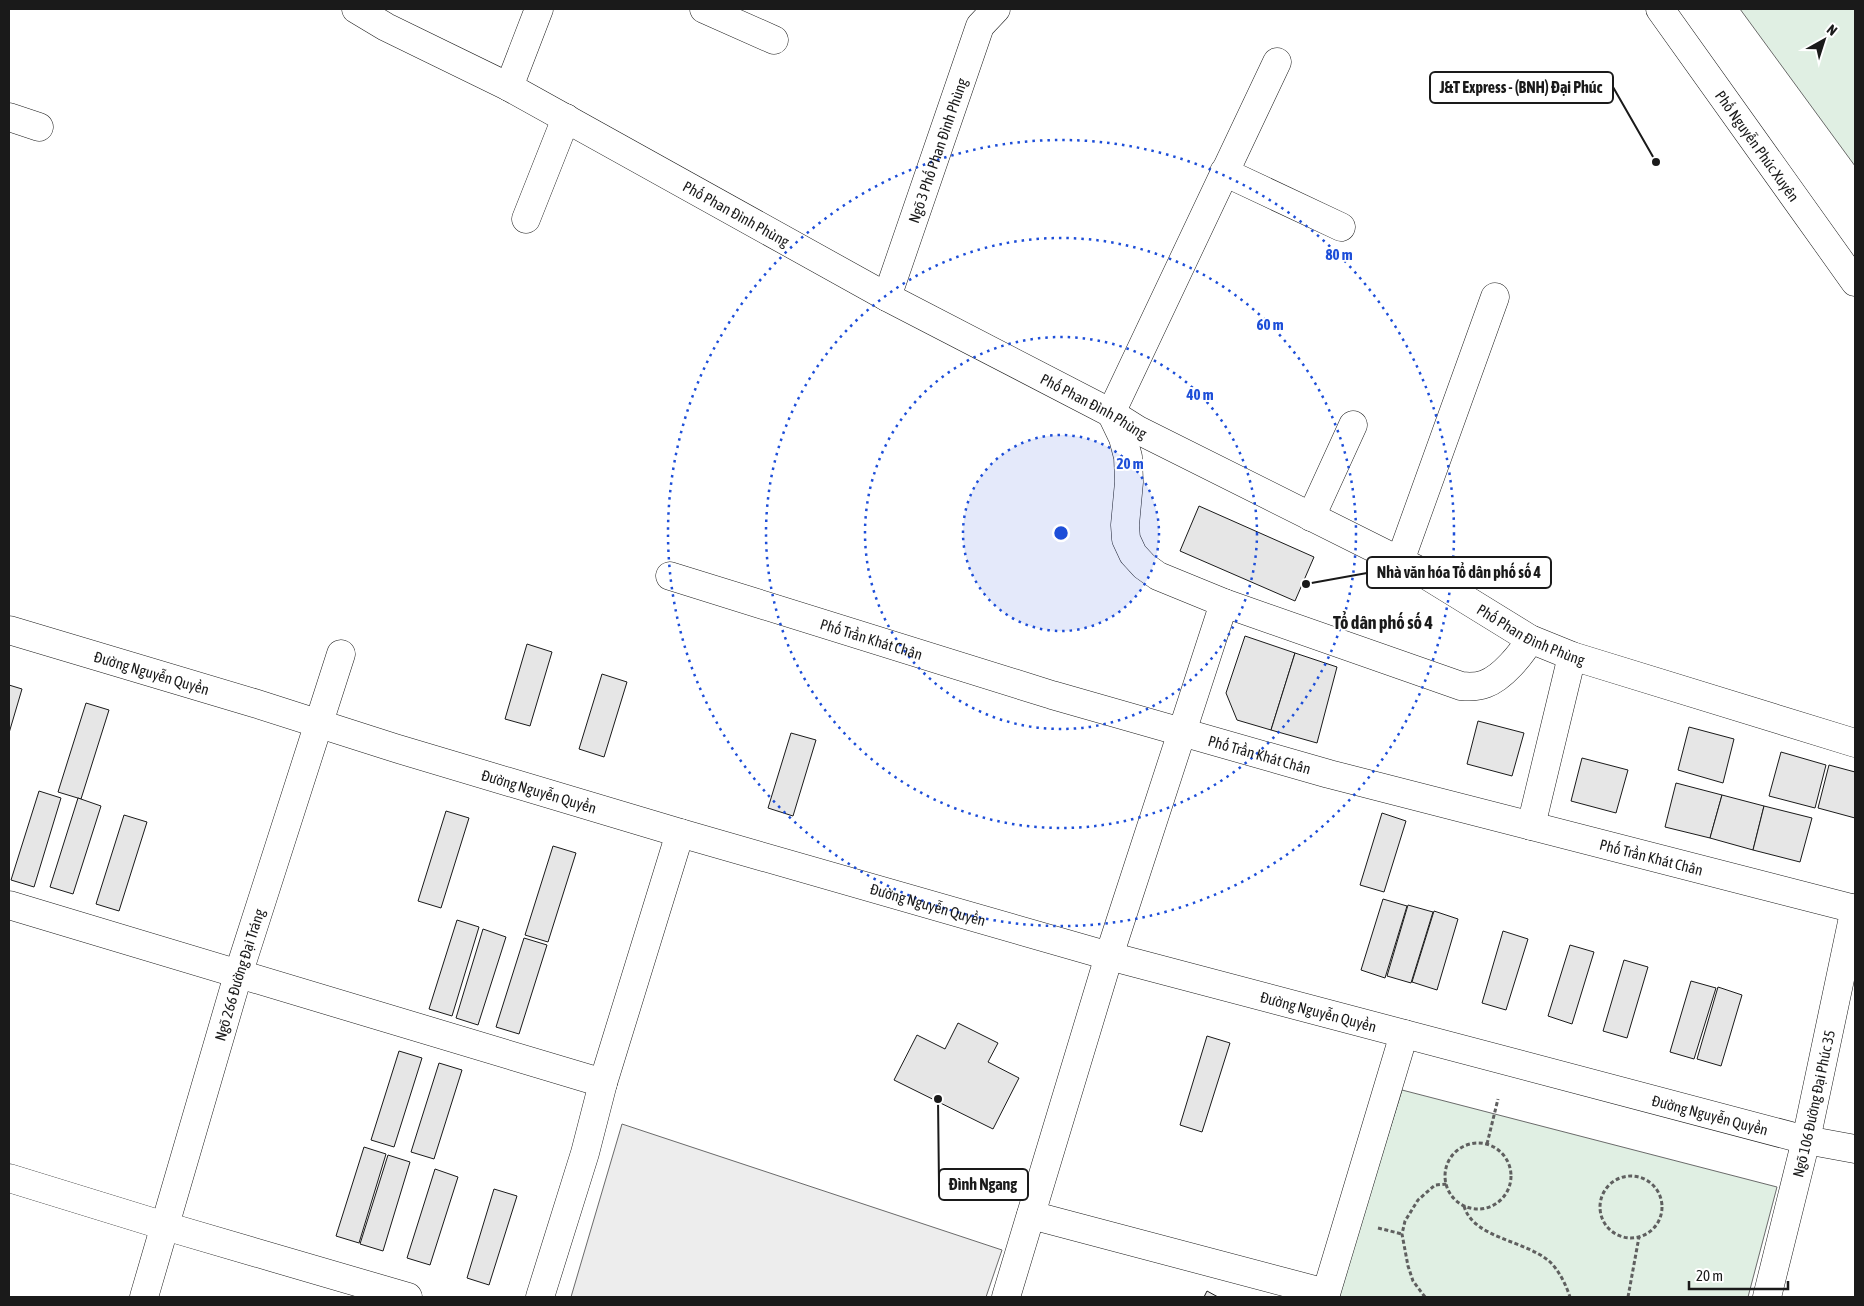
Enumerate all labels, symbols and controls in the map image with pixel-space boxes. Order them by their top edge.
north arrow [1799,15,1849,65]
text: N [1824,21,1840,39]
callout: J&T Express - (BNH) Đại Phúc [1430,72,1613,103]
street label: Ngõ 3 Phố Phan Đình Phùng [905,75,970,225]
text: J&T Express - (BNH) Đại Phúc [1439,78,1603,96]
street label: Phố Nguyễn Phúc Xuyên [1712,87,1803,204]
street label: Phố Phan Đình Phùng [680,177,793,250]
text: 80 m [1326,246,1353,263]
text: 60 m [1257,316,1284,333]
street label: Phố Phan Đình Phùng [1038,370,1150,442]
text: 40 m [1186,386,1214,403]
text: 20 m [1117,455,1144,472]
centre of rings [1052,524,1070,542]
callout: Nhà văn hóa Tổ dân phố số 4 [1367,557,1551,588]
text: Nhà văn hóa Tổ dân phố số 4 [1377,562,1542,581]
street label: Phố Phan Đình Phùng [1474,600,1588,668]
district label: Tổ dân phố số 4 [1333,611,1433,633]
street label: Phố Trần Khát Chân [818,615,925,663]
street label: Đường Nguyễn Quyền [92,647,211,698]
street label: Phố Trần Khát Chân [1206,731,1313,777]
street label: Đường Nguyễn Quyền [479,766,599,816]
street label: Phố Trần Khát Chân [1598,835,1705,878]
street label: Đường Nguyễn Quyền [868,879,988,929]
street label: Ngõ 266 Đường Đại Tráng [211,906,267,1043]
street label: Đường Nguyễn Quyền [1259,988,1378,1035]
street label: Ngõ 106 Đường Đại Phúc 35 [1789,1028,1838,1179]
street label: Đường Nguyễn Quyền [1650,1091,1770,1138]
callout: Đình Ngang [939,1169,1028,1200]
text: Đình Ngang [949,1175,1017,1193]
scale bar [1689,1258,1788,1290]
text: 20 m [1696,1267,1723,1284]

